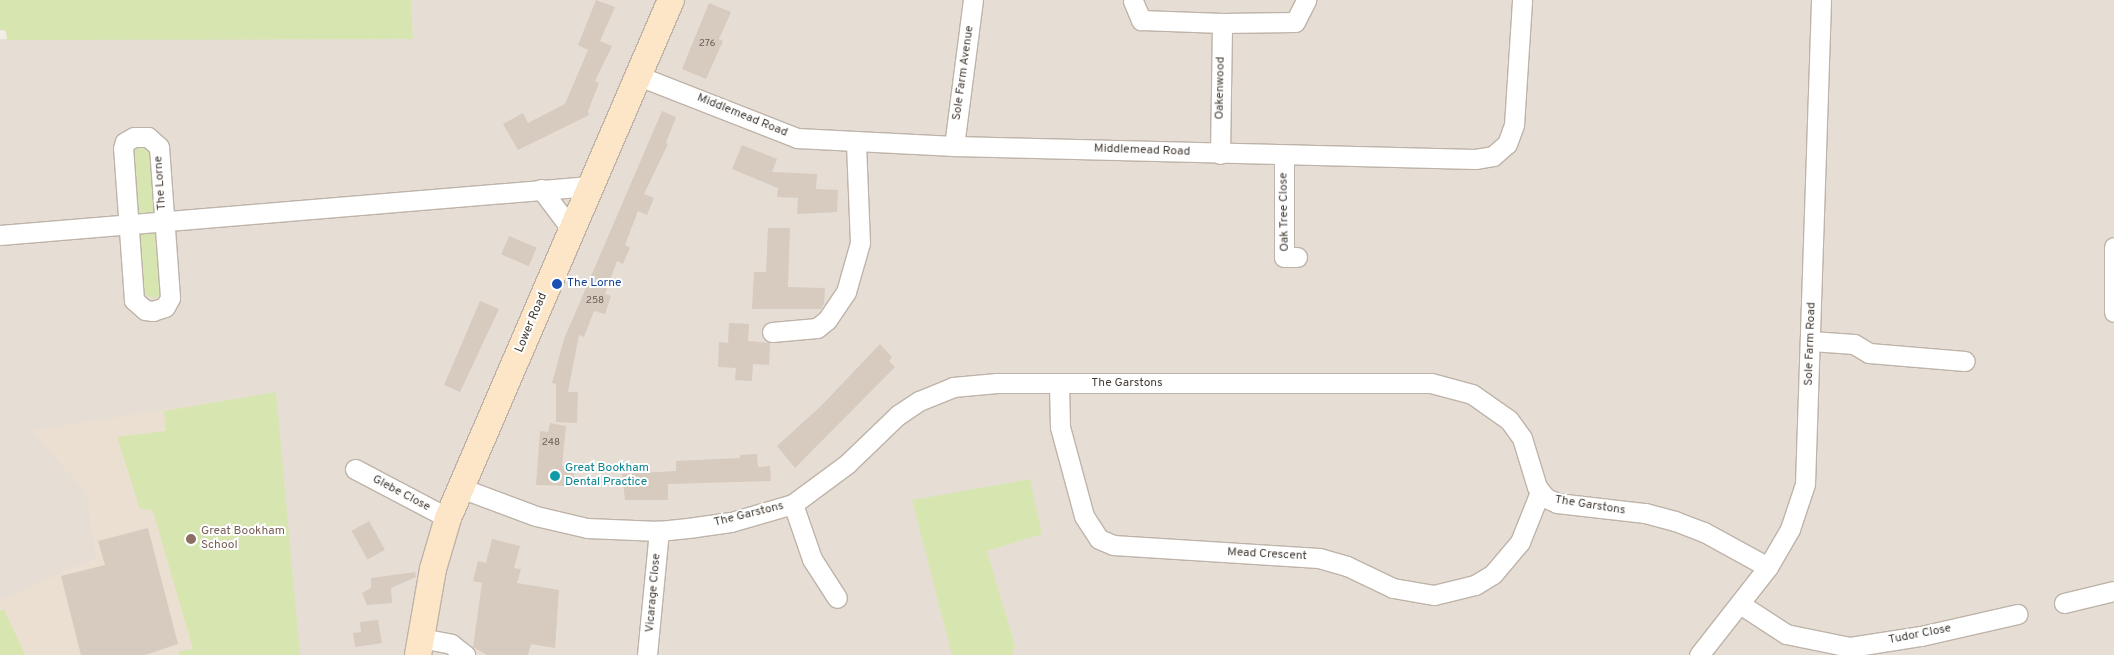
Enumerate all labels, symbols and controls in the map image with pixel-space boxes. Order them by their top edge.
street label: Sole Farm Avenue [950,24,978,122]
house number: 276 [699,38,715,50]
street label: Oakenwood [1213,56,1229,120]
street label: Middlemead Road [695,91,789,141]
street label: Middlemead Road [1094,142,1190,160]
street label: The Lorne [152,155,170,211]
street label: Oak Tree Close [1277,172,1293,252]
place label: The Lorne [567,277,622,291]
marker: The Lorne [551,278,563,290]
street label: Lower Road [513,291,551,355]
house number: 258 [586,295,604,307]
street label: Sole Farm Road [1802,302,1820,386]
street label: The Garstons [1091,377,1163,391]
house number: 248 [542,437,560,449]
place label: Great Bookham Dental Practice [565,462,649,490]
marker: Great Bookham Dental Practice [549,470,561,482]
street label: Glebe Close [370,473,432,515]
street label: The Garstons [1554,493,1626,519]
street label: The Garstons [713,499,785,531]
place label: Great Bookham School [201,525,285,553]
marker: Great Bookham School [185,533,197,545]
street label: Mead Crescent [1227,546,1307,564]
street label: Vicarage Close [643,553,665,633]
street label: Tudor Close [1887,622,1953,648]

